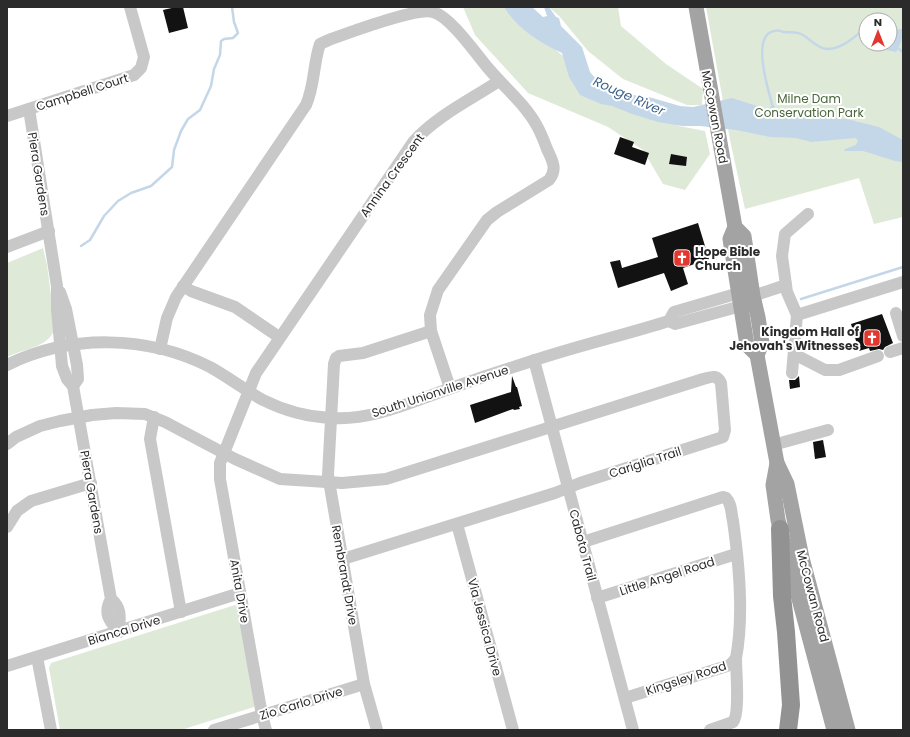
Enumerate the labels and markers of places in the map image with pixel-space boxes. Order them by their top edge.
place label: Hope Bible Church [695,243,761,274]
church icon: Hope Bible Church [672,248,692,268]
place label: Kingdom Hall of Jehovah's Witnesses [729,323,860,354]
church icon: Kingdom Hall of Jehovah's Witnesses [862,328,882,348]

